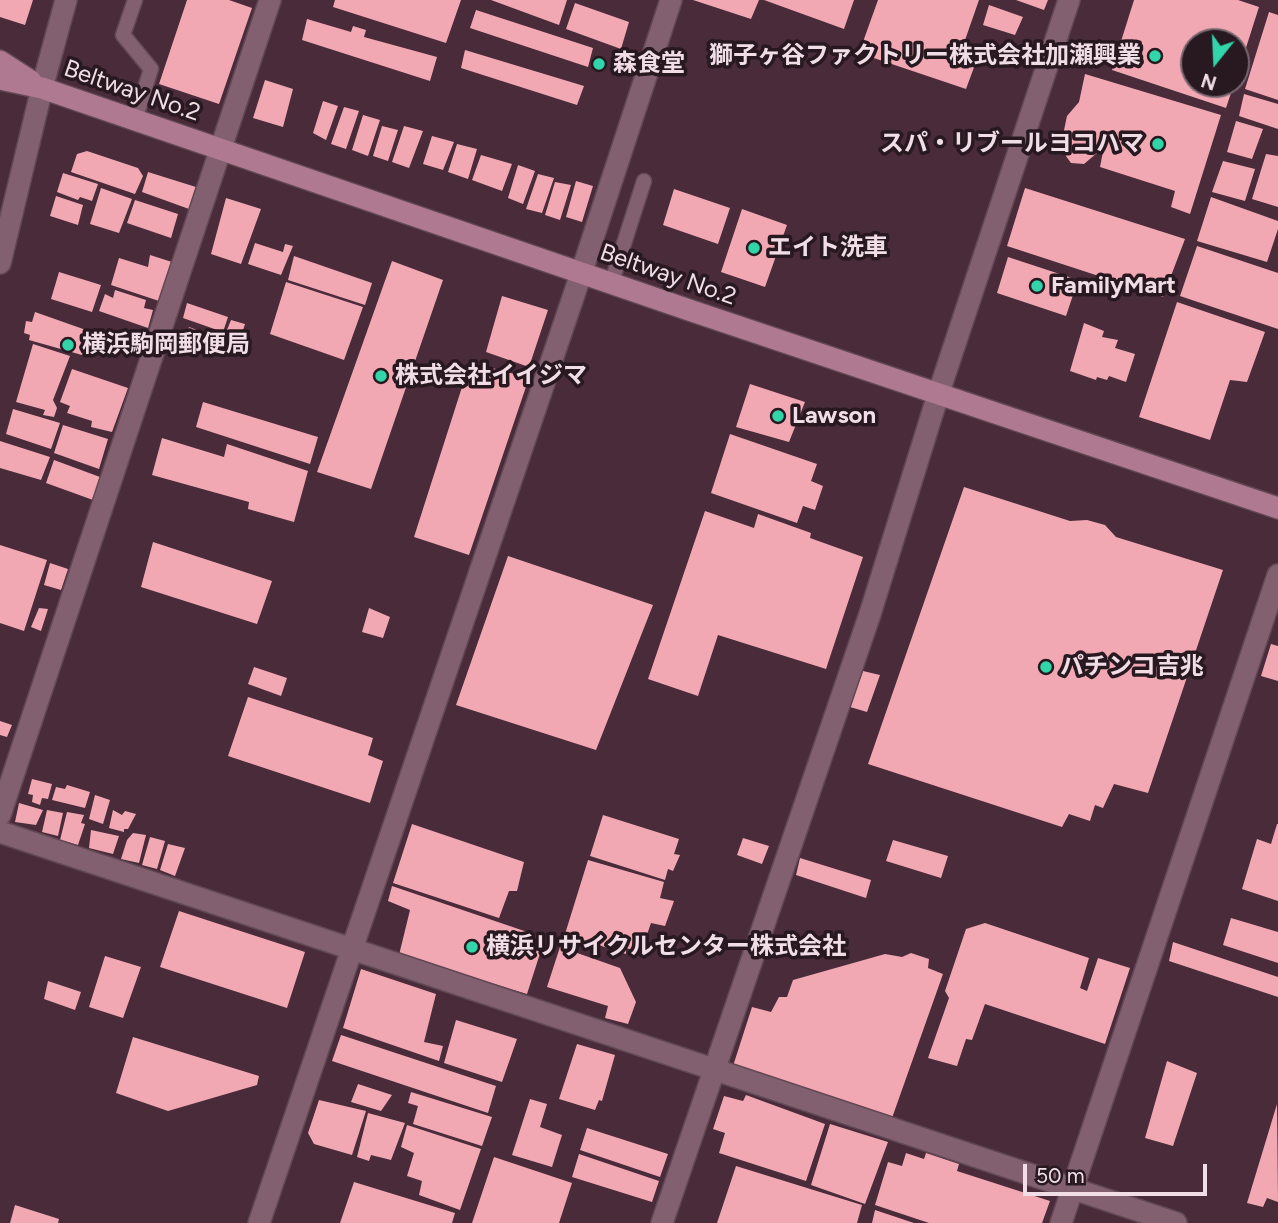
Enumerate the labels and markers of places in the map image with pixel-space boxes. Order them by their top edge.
place label: 獅子ヶ谷ファクトリー株式会社加瀬興業 [709,42,1141,70]
marker: 獅子ヶ谷ファクトリー株式会社加瀬興業 [1147,48,1163,64]
place label: 森食堂 [613,50,685,78]
marker: 森食堂 [591,56,607,72]
place label: スパ・リブールヨコハマ [880,130,1144,158]
marker: スパ・リブールヨコハマ [1150,136,1166,152]
place label: エイト洗車 [768,234,888,262]
marker: エイト洗車 [746,240,762,256]
place label: FamilyMart [1051,272,1176,300]
marker: FamilyMart [1029,278,1045,294]
place label: 横浜駒岡郵便局 [82,331,250,359]
marker: 横浜駒岡郵便局 [60,337,76,353]
place label: 株式会社イイジマ [395,362,587,390]
marker: 株式会社イイジマ [373,368,389,384]
place label: Lawson [792,402,876,430]
marker: Lawson [770,408,786,424]
place label: パチンコ吉兆 [1060,653,1204,681]
marker: パチンコ吉兆 [1038,659,1054,675]
place label: 横浜リサイクルセンター株式会社 [486,933,846,961]
marker: 横浜リサイクルセンター株式会社 [464,939,480,955]

